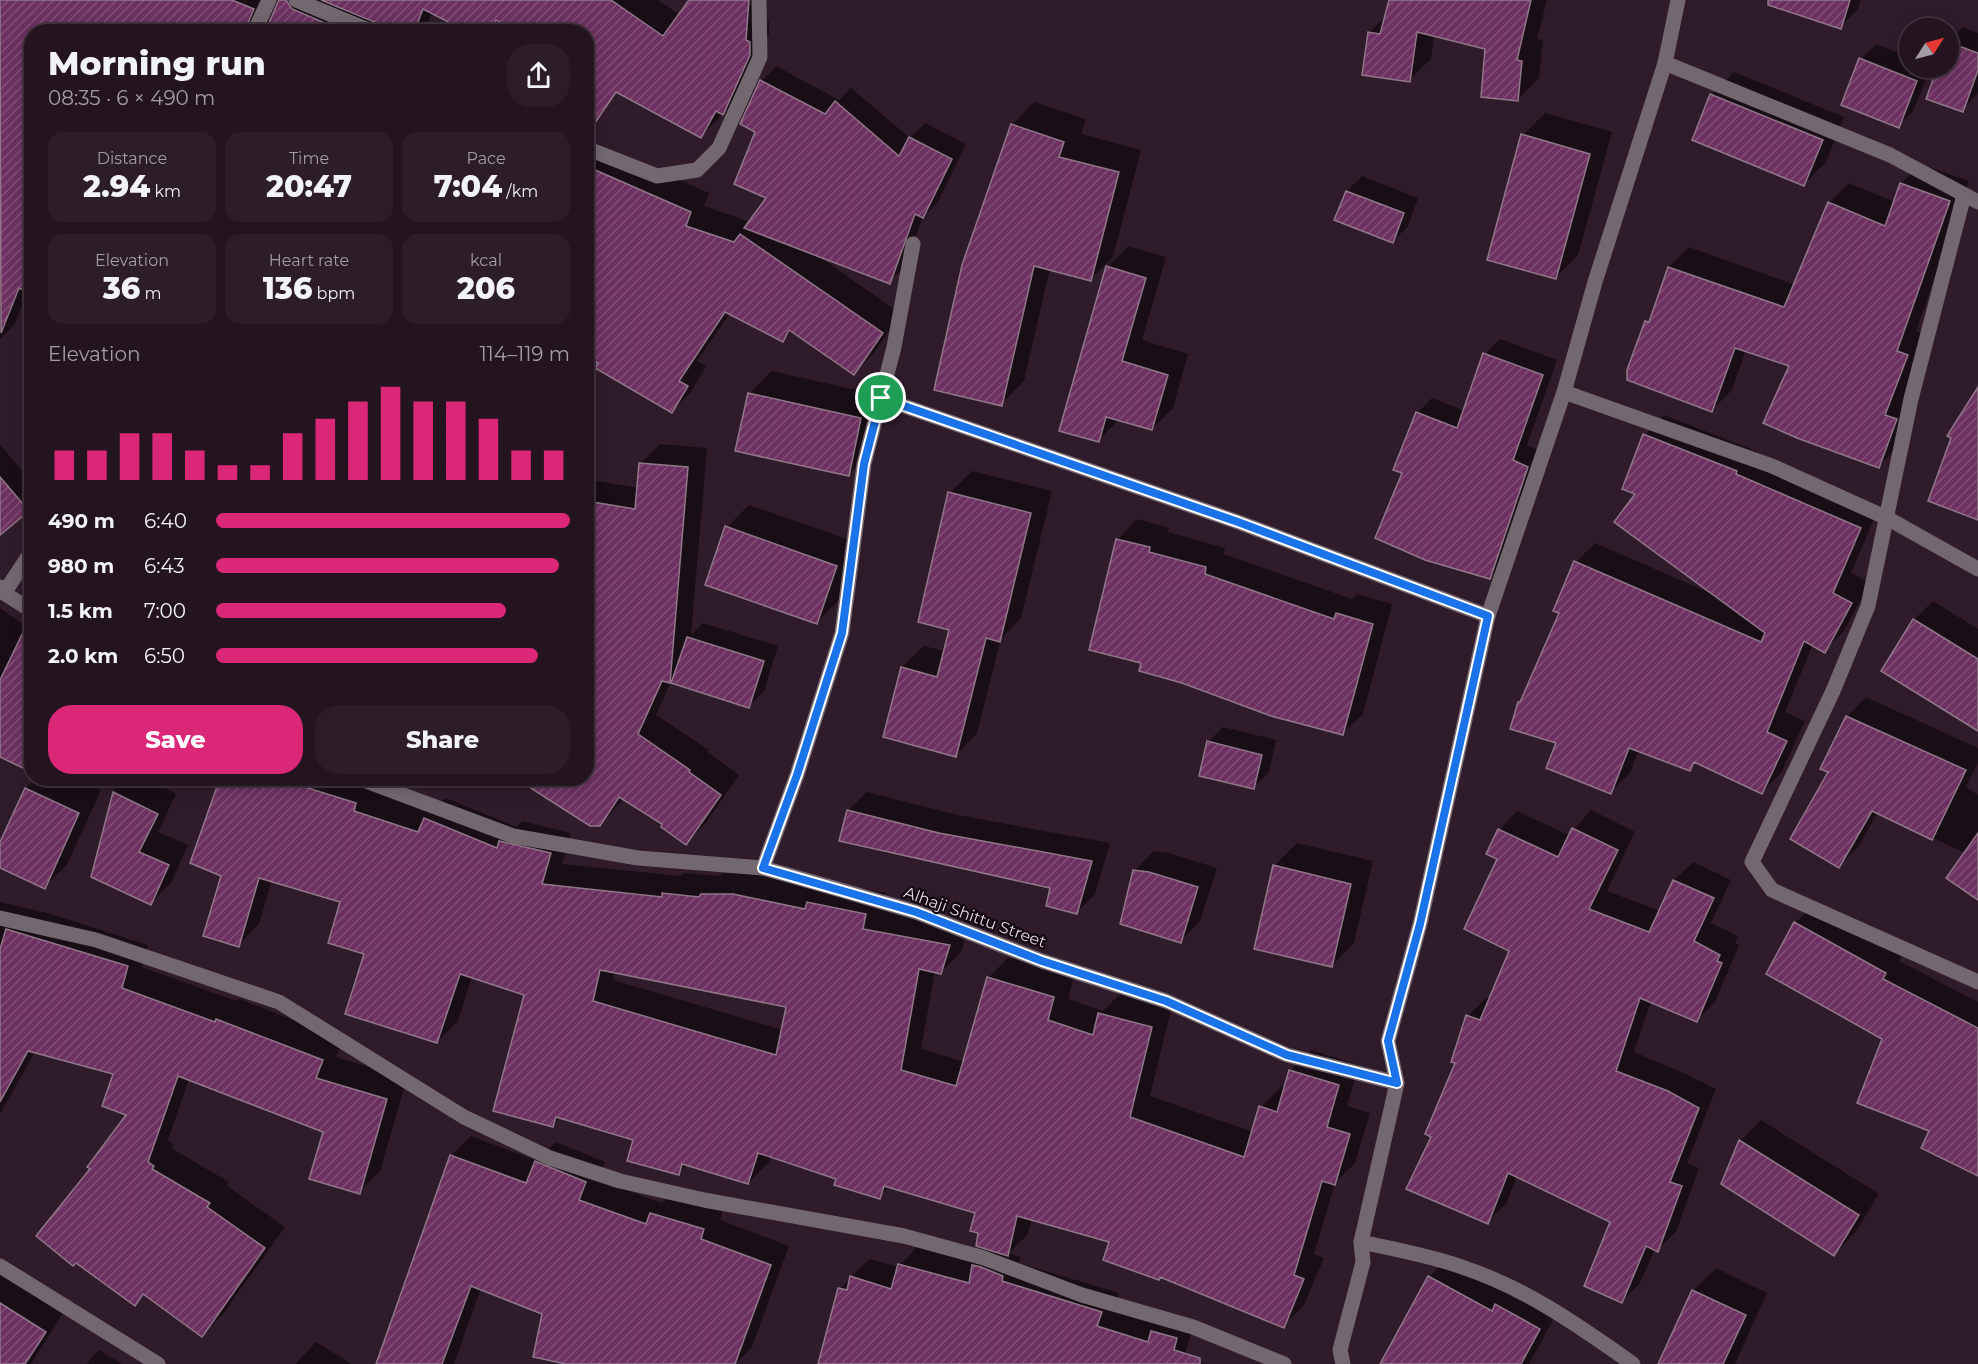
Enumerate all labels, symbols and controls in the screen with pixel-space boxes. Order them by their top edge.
north arrow [1899,18,1959,78]
map controls [1899,18,1959,78]
text: Morning run [48,43,266,83]
button: share [507,44,570,107]
text: 08:35 · 6 × 490 m [48,86,215,110]
text: Distance [97,149,167,168]
text: Time [289,149,329,168]
text: Pace [466,149,506,168]
text: 2.94 [83,168,150,205]
text: 20:47 [266,168,352,205]
text: 7:04 [434,168,502,205]
text: km [150,182,181,201]
text: /km [502,182,538,201]
text: Elevation [95,251,169,270]
text: Heart rate [269,251,349,270]
text: kcal [470,251,502,270]
text: 36 [103,270,140,307]
text: 136 [263,270,312,307]
text: 206 [457,270,515,307]
text: m [140,284,161,303]
text: bpm [312,284,355,303]
text: Elevation [48,342,140,366]
text: 114–119 m [479,342,570,366]
pin [855,372,906,423]
icon: arrive [864,381,897,414]
text: 490 m [48,509,115,533]
text: 6:40 [144,509,187,533]
text: 980 m [48,554,114,578]
text: 6:43 [144,554,185,578]
text: 1.5 km [48,599,113,623]
text: 7:00 [144,599,186,623]
text: 2.0 km [48,644,118,668]
text: 6:50 [144,644,185,668]
button: Save [48,705,303,774]
button: Share [315,705,570,774]
street label: Alhaji Shittu Street [901,882,1049,952]

